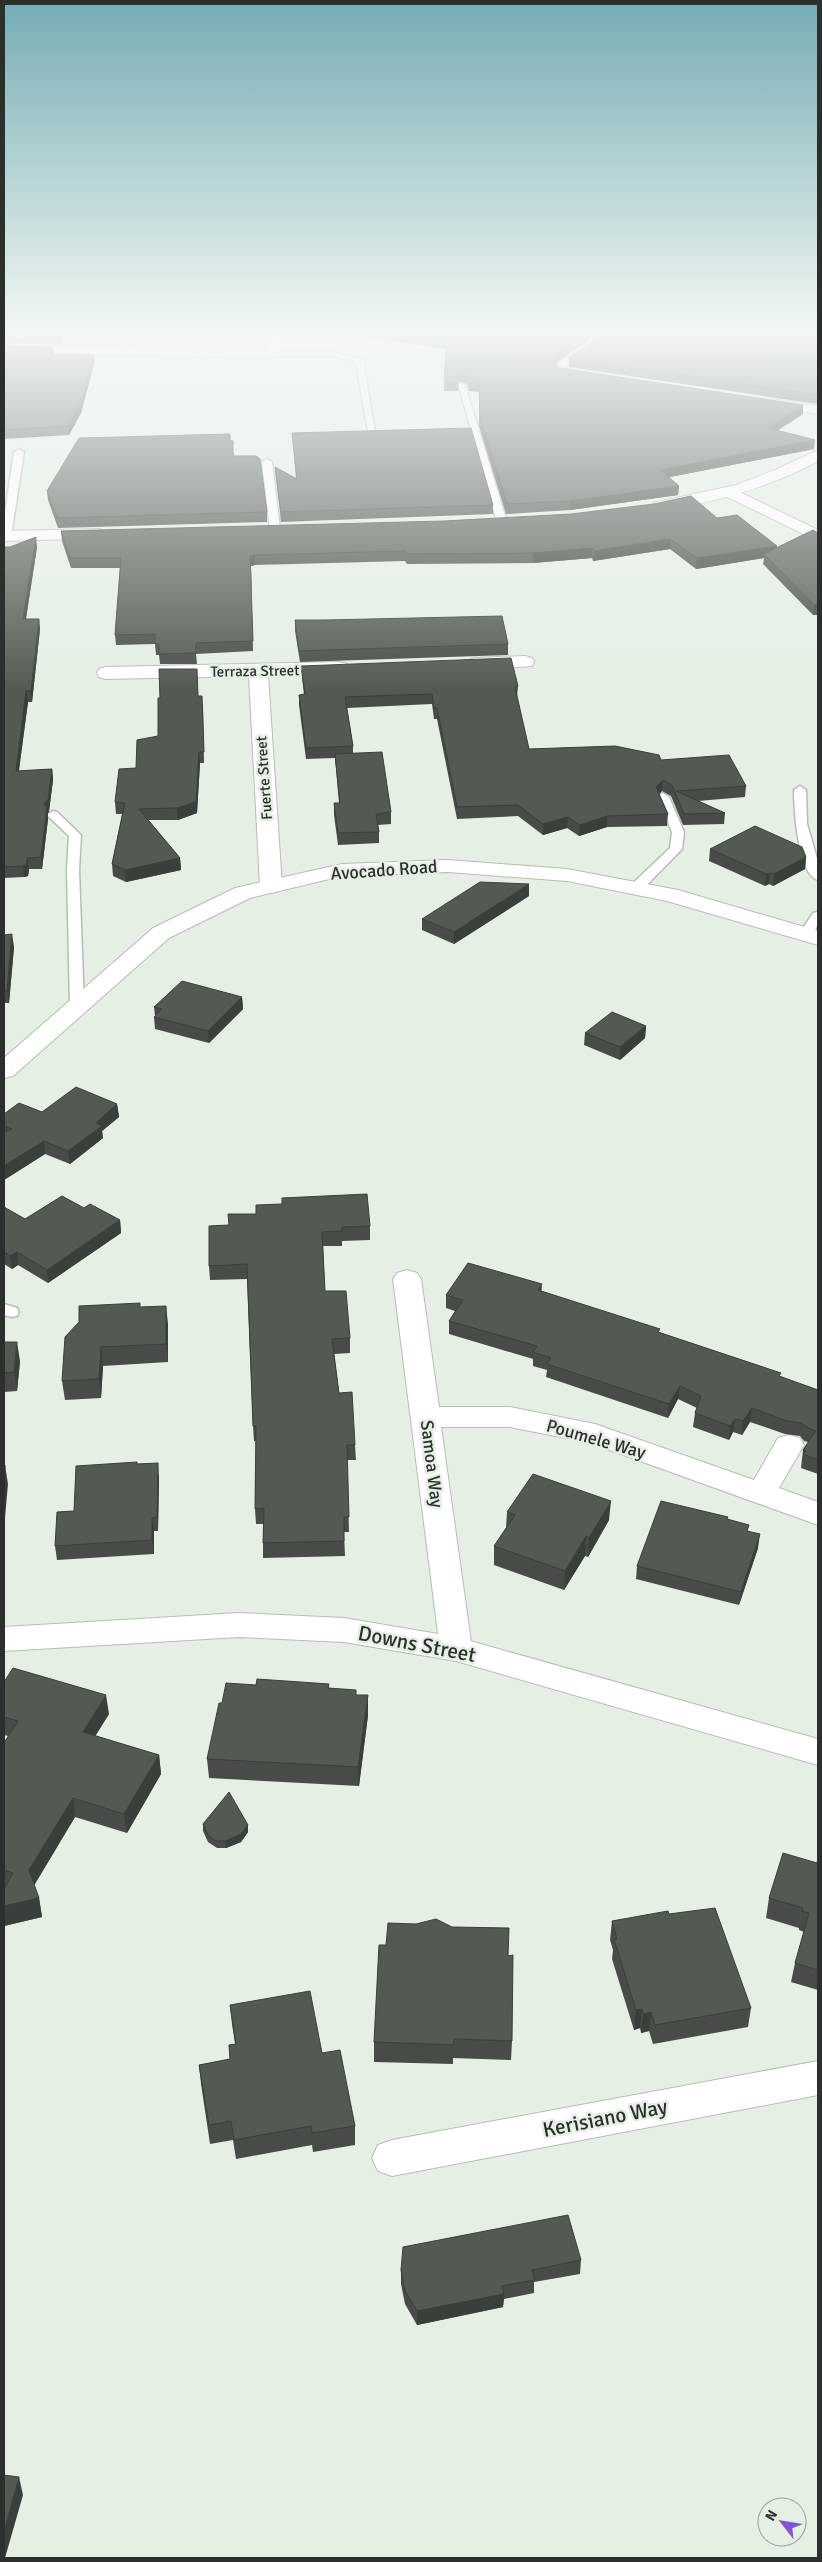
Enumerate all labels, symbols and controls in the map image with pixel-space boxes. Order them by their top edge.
street label: Terraza Street [210,661,300,681]
street label: Fuerte Street [252,736,276,820]
street label: Avocado Road [330,855,438,885]
street label: Poumele Way [544,1414,649,1464]
street label: Samoa Way [416,1419,448,1510]
street label: Downs Street [356,1620,478,1668]
street label: Kerisiano Way [541,2093,670,2143]
north arrow [757,2497,807,2547]
text: N [761,2507,781,2524]

